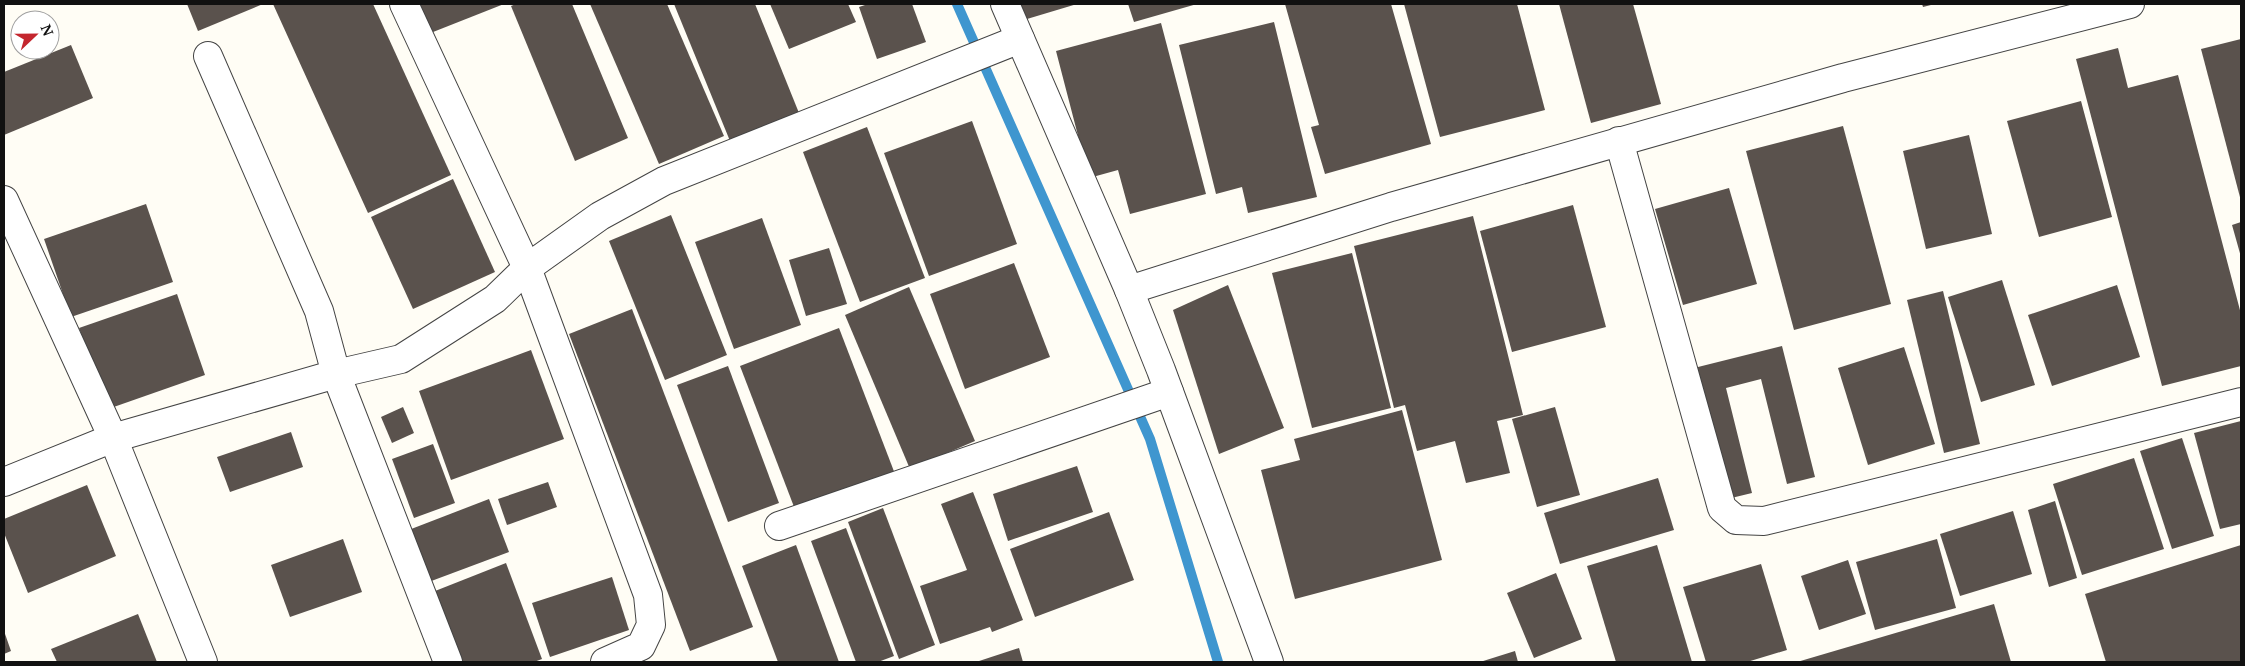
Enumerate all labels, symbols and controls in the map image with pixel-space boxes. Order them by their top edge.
north arrow [10,10,60,60]
text: N [37,21,58,39]

